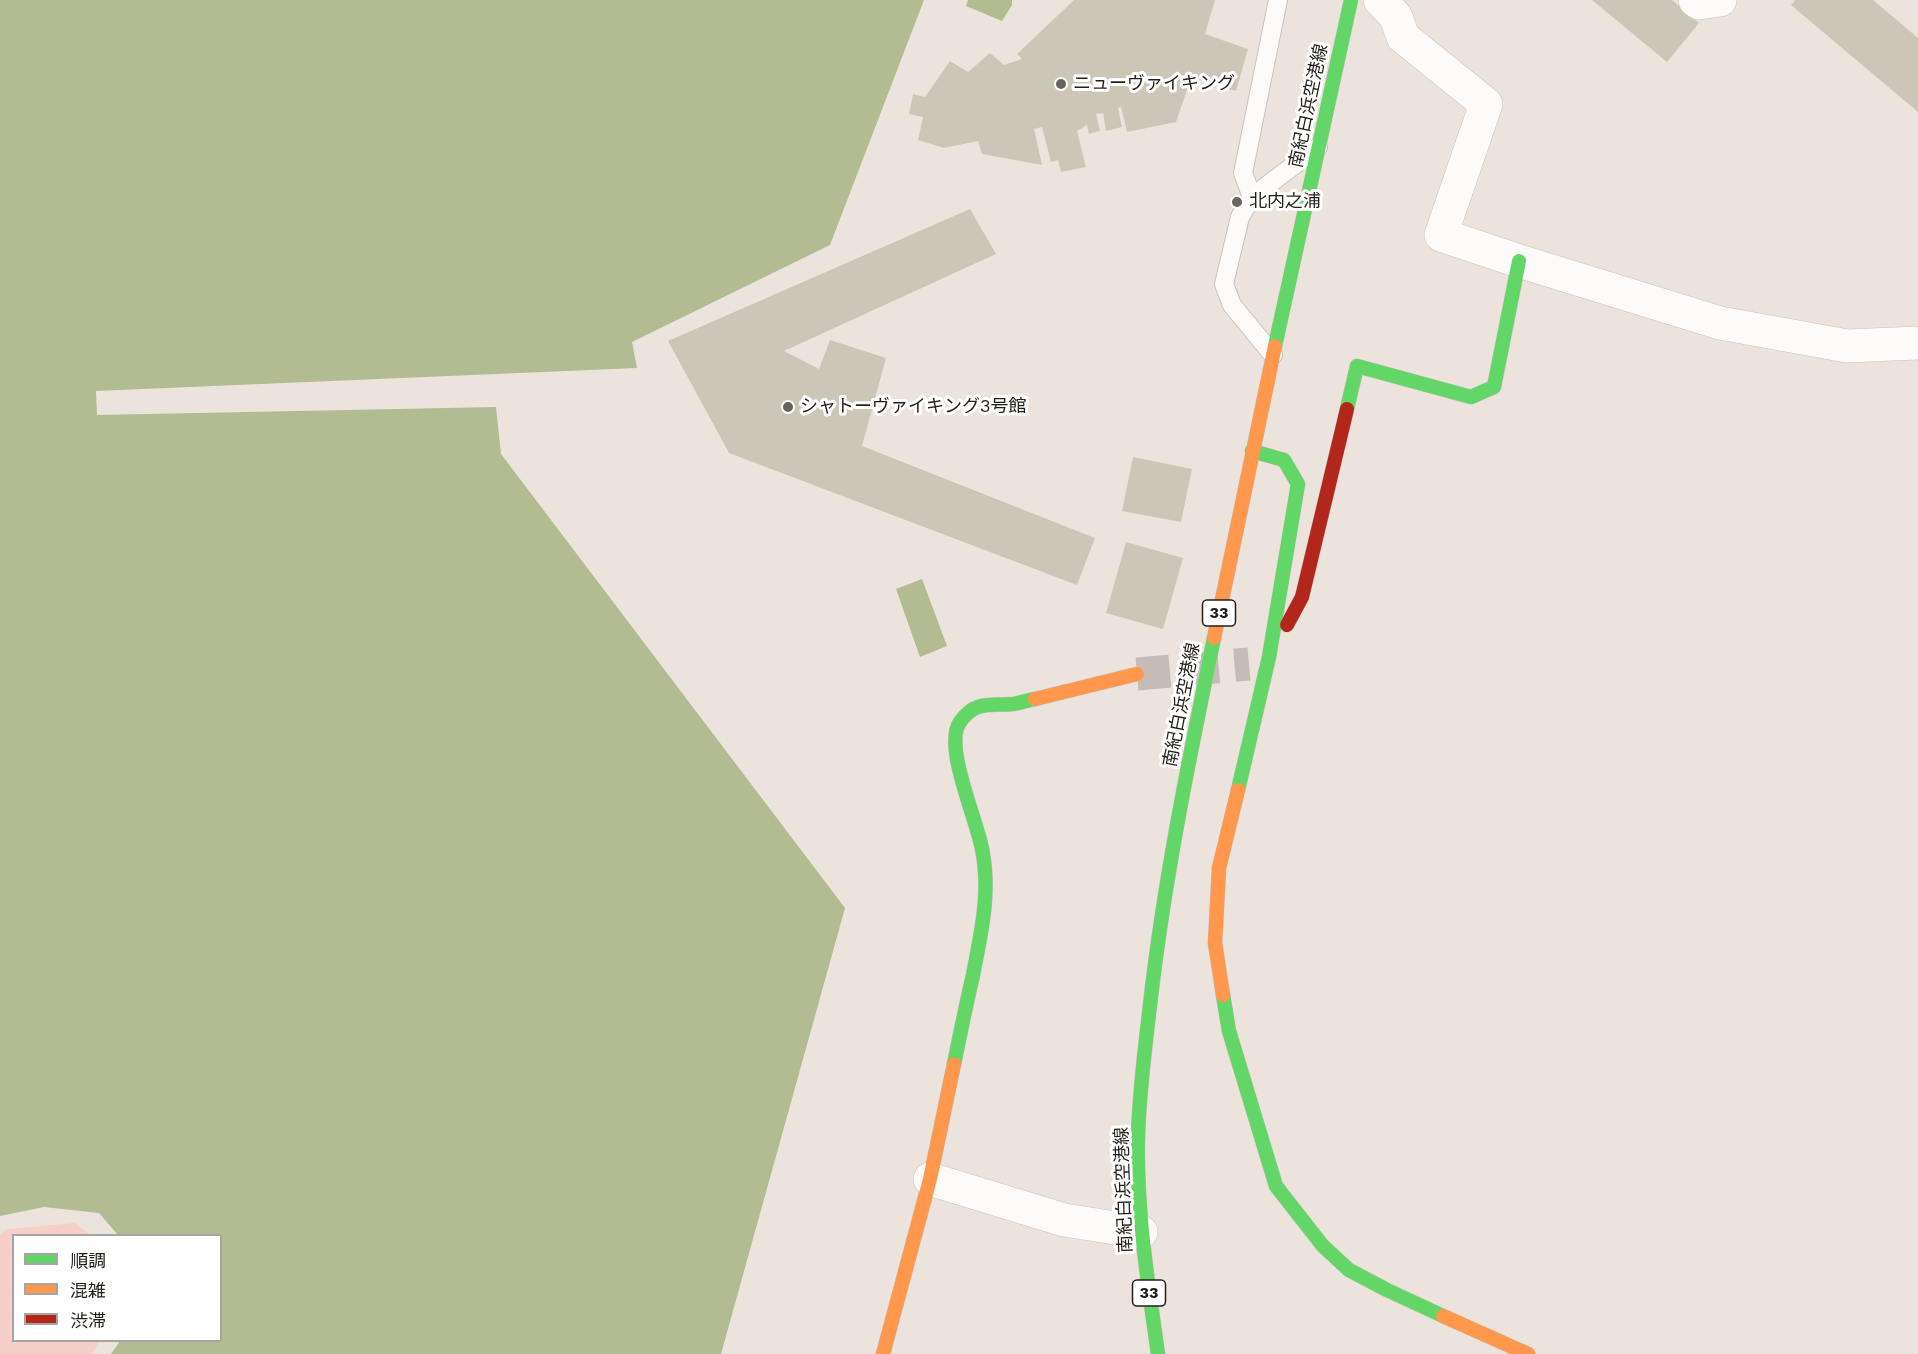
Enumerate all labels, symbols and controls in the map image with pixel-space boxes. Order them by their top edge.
street label: 南紀白浜空港線 [1285,42,1333,170]
place label: ニューヴァイキング [1073,73,1235,95]
marker: ニューヴァイキング [1054,77,1068,91]
place label: 北内之浦 [1249,191,1321,213]
marker: 北内之浦 [1230,195,1244,209]
place label: シャトーヴァイキング3号館 [800,396,1026,418]
marker: シャトーヴァイキング3号館 [781,400,795,414]
road number: 33 [1202,600,1236,626]
street label: 南紀白浜空港線 [1159,641,1205,769]
street label: 南紀白浜空港線 [1111,1127,1137,1253]
legend [12,1234,222,1342]
text: 順調 [70,1250,106,1271]
text: 混雑 [70,1280,106,1301]
road number: 33 [1132,1280,1166,1306]
text: 渋滞 [70,1310,106,1331]

